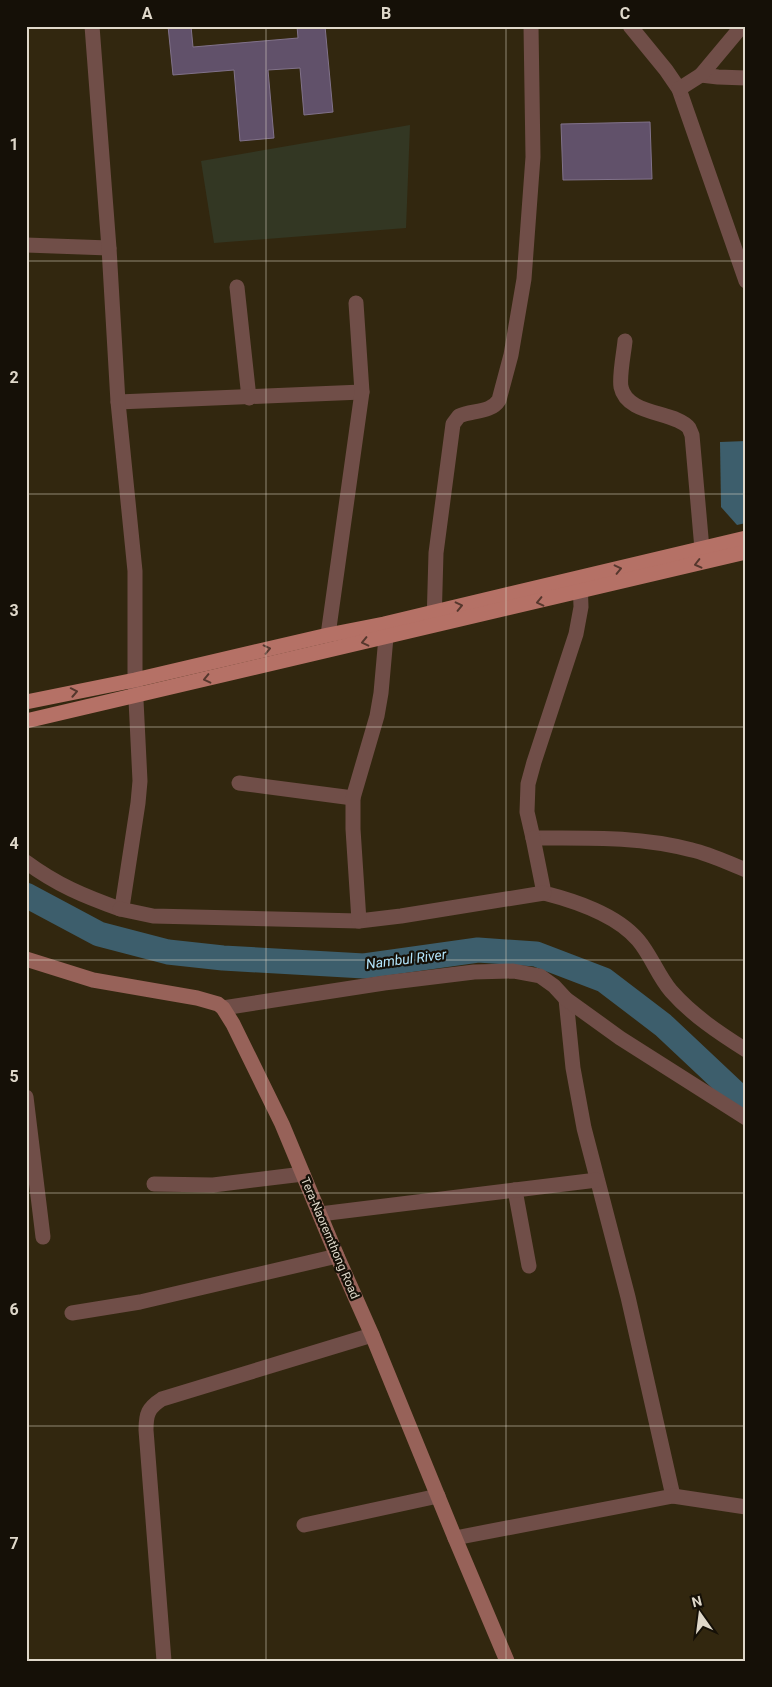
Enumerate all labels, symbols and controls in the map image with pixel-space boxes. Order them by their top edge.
text: A [142,4,153,23]
text: B [381,4,391,23]
text: C [620,4,630,23]
text: 1 [9,135,19,154]
text: 2 [9,368,19,387]
one-way arrow [694,558,703,569]
one-way arrow [613,564,622,575]
one-way arrow [536,596,545,607]
text: 3 [9,601,19,620]
one-way arrow [455,601,464,612]
one-way arrow [360,636,369,647]
one-way arrow [262,644,271,655]
one-way arrow [202,673,211,684]
one-way arrow [70,688,78,698]
text: 4 [9,834,19,853]
water label: Nambul River [365,946,447,972]
text: 5 [9,1067,19,1086]
street label: Tera-Naoremthong Road [298,1175,362,1301]
text: 6 [9,1300,19,1319]
text: 7 [9,1534,19,1553]
north arrow [674,1590,724,1640]
text: N [690,1592,704,1610]

